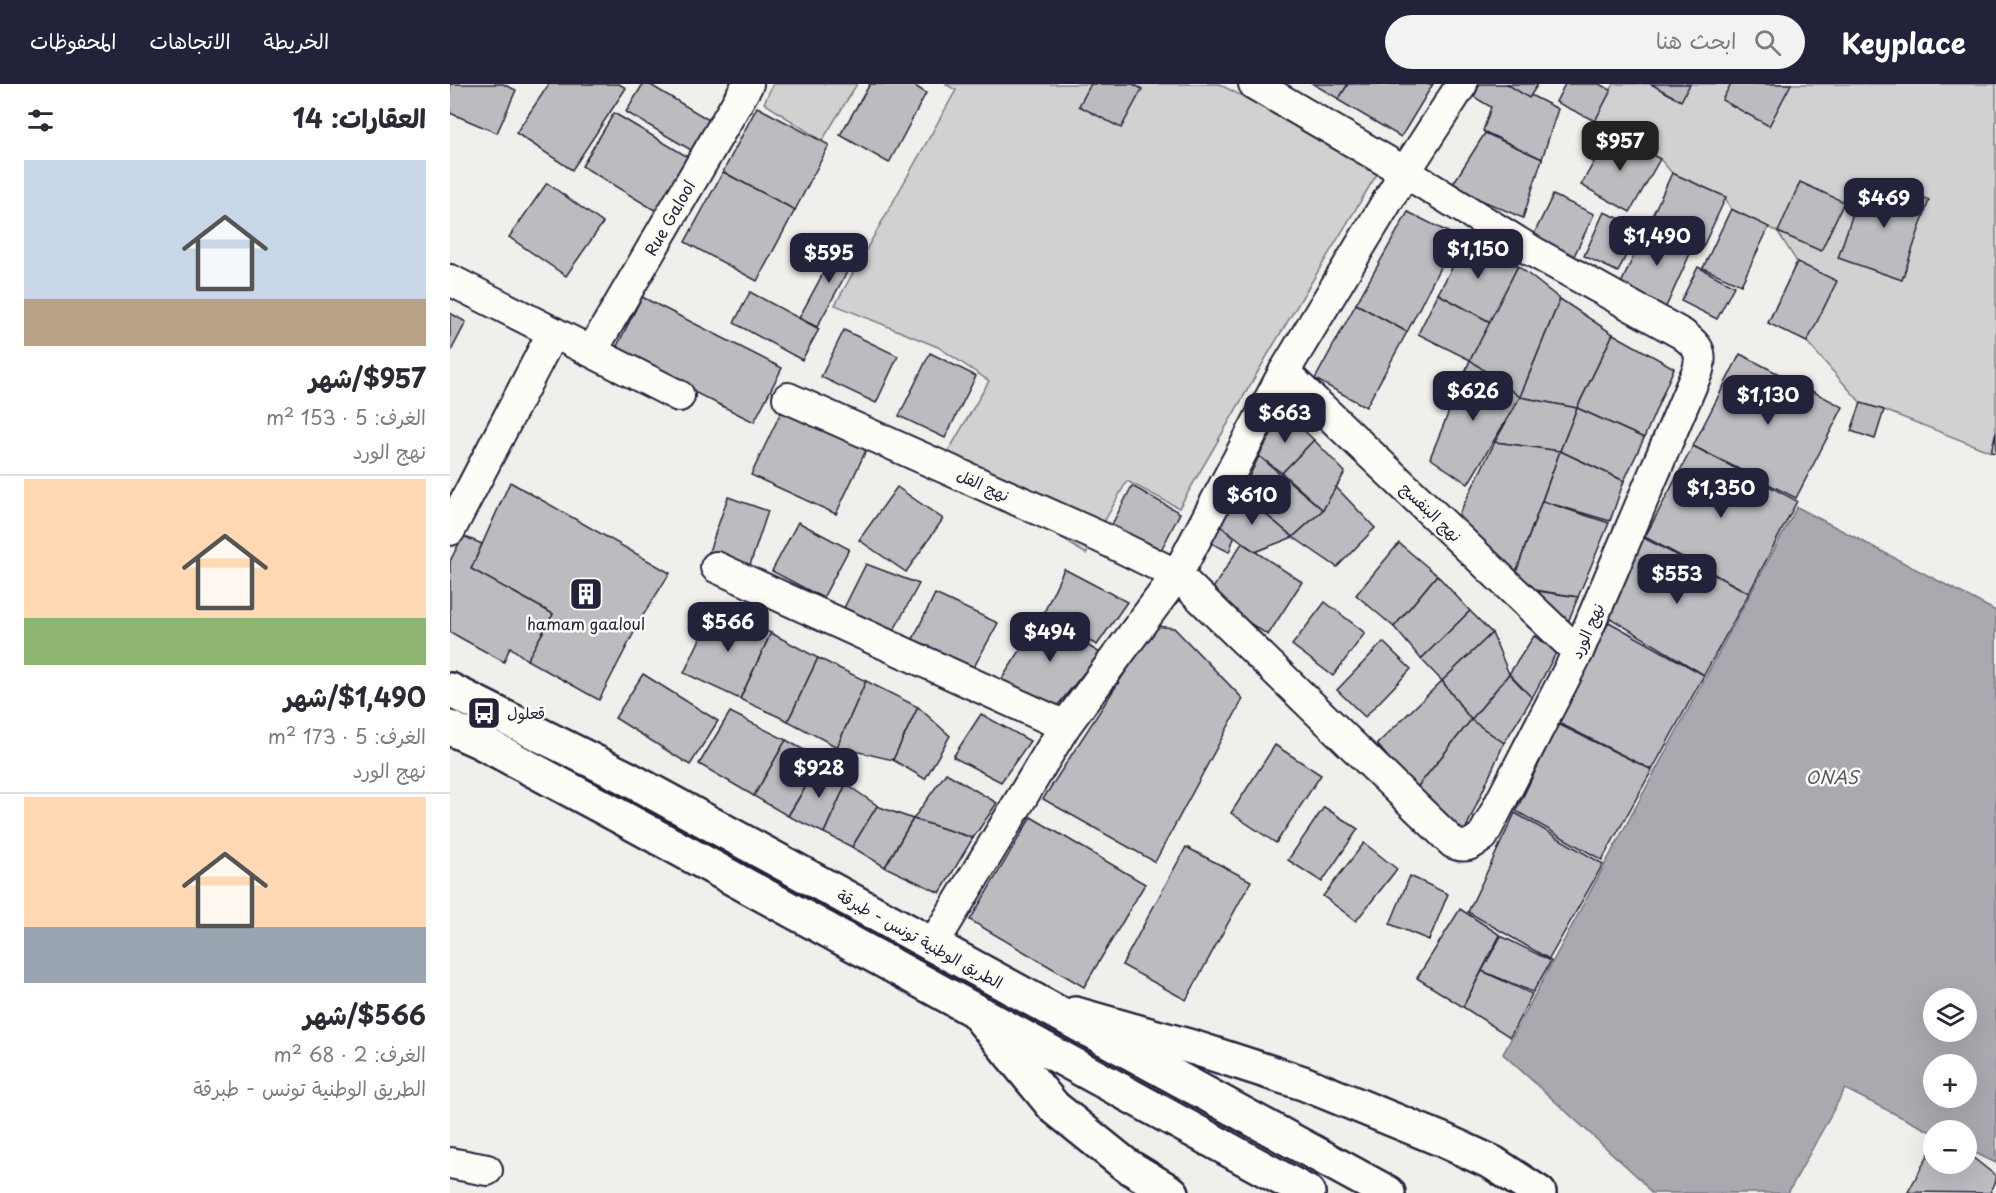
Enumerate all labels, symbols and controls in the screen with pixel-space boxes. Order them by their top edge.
search box [1385,15,1805,69]
text: Keyplace [1841,21,1966,64]
text: ابحث هنا [1656,23,1736,56]
text: المحفوظات [30,24,116,56]
text: الاتجاهات [149,24,231,56]
text: الخريطة [264,24,329,56]
icon: search [1751,26,1784,59]
text: العقارات: 14 [293,98,426,137]
icon: filters [24,104,57,137]
pin: $957 [1584,121,1656,172]
text: $957 [1596,125,1644,155]
street label: Rue Galool [638,175,700,260]
pin: $469 [1848,178,1920,229]
text: $469 [1858,182,1910,212]
icon: home [171,199,279,307]
pin: $1,490 [1608,216,1706,267]
text: $1,490 [1623,220,1691,250]
pin: $1,150 [1429,229,1527,280]
pin: $595 [793,233,865,284]
text: $1,150 [1447,233,1509,263]
text: $595 [804,237,854,267]
text: $957/شهر [309,358,426,397]
pin: $626 [1437,371,1509,422]
text: $626 [1447,375,1499,405]
pin: $1,130 [1719,375,1817,426]
text: $1,130 [1737,379,1799,409]
pin: $663 [1249,393,1321,444]
text: $663 [1259,397,1311,427]
text: الغرف: 5 · 153 m² [266,402,426,432]
text: نهج الورد [352,436,426,466]
street label: نهج الفل [953,462,1014,506]
pin: $1,350 [1672,468,1770,519]
text: $1,350 [1687,472,1755,502]
pin: $610 [1216,475,1288,526]
street label: نهج البنفسج [1396,476,1468,547]
text: $610 [1227,479,1277,509]
icon: home [171,518,279,626]
pin: $553 [1641,554,1713,605]
text: $553 [1652,558,1702,588]
building icon: hamam gaaloul [568,576,604,612]
street label: نهج الورد [1563,599,1609,662]
pin: $566 [692,602,764,653]
text: $566 [702,606,754,636]
place label: hamam gaaloul [527,611,645,635]
pin: $494 [1014,612,1086,663]
text: $494 [1024,616,1076,646]
text: $1,490/شهر [284,677,426,716]
bus stop icon: قعلول [466,695,502,731]
place label: قعلول [507,700,545,724]
text: الغرف: 5 · 173 m² [268,721,426,751]
pin: $928 [783,748,855,799]
text: $928 [794,752,844,782]
text: نهج الورد [352,755,426,785]
water label: ONAS [1806,763,1861,790]
icon: home [171,836,279,944]
street label: الطريق الوطنية تونس - طبرقة [833,882,1008,994]
map controls [1923,988,1977,1174]
button: layers [1923,988,1977,1042]
text: $566/شهر [304,995,426,1034]
text: الغرف: 2 · 68 m² [274,1039,426,1069]
button: + [1923,1054,1977,1108]
text: الطريق الوطنية تونس - طبرقة [193,1073,426,1103]
button: − [1923,1120,1977,1174]

